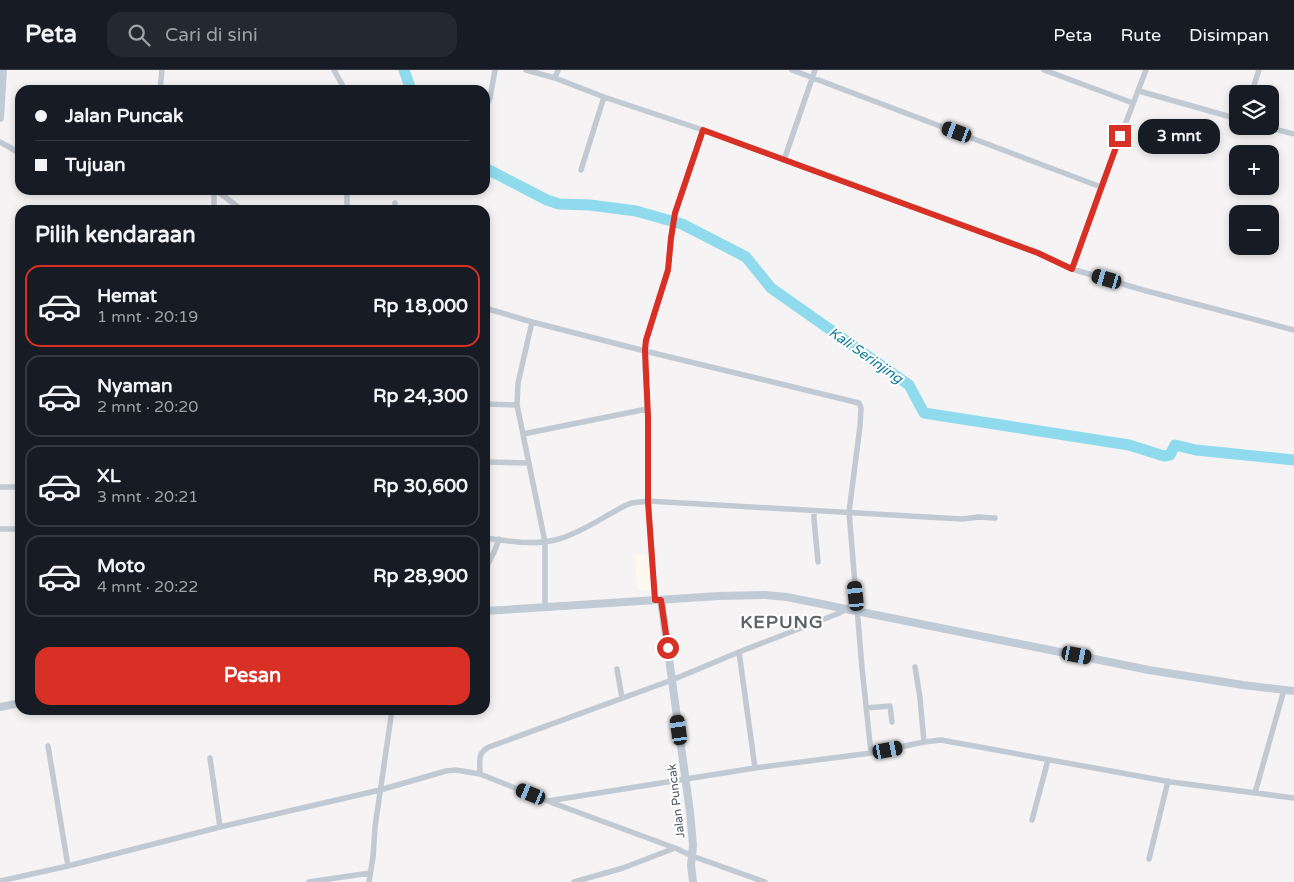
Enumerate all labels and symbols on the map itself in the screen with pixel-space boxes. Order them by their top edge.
callout: 3 mnt [1138,118,1220,154]
car [940,120,973,144]
route end [1109,125,1131,147]
car [1090,268,1123,290]
water label: Kali Serinjing [826,324,907,388]
car [846,580,865,612]
district label: KEPUNG [740,611,824,633]
route start [657,637,679,659]
car [1060,645,1093,665]
car [669,714,688,746]
car [871,740,904,760]
street label: Jalan Puncak [664,763,688,839]
car [514,781,547,807]

